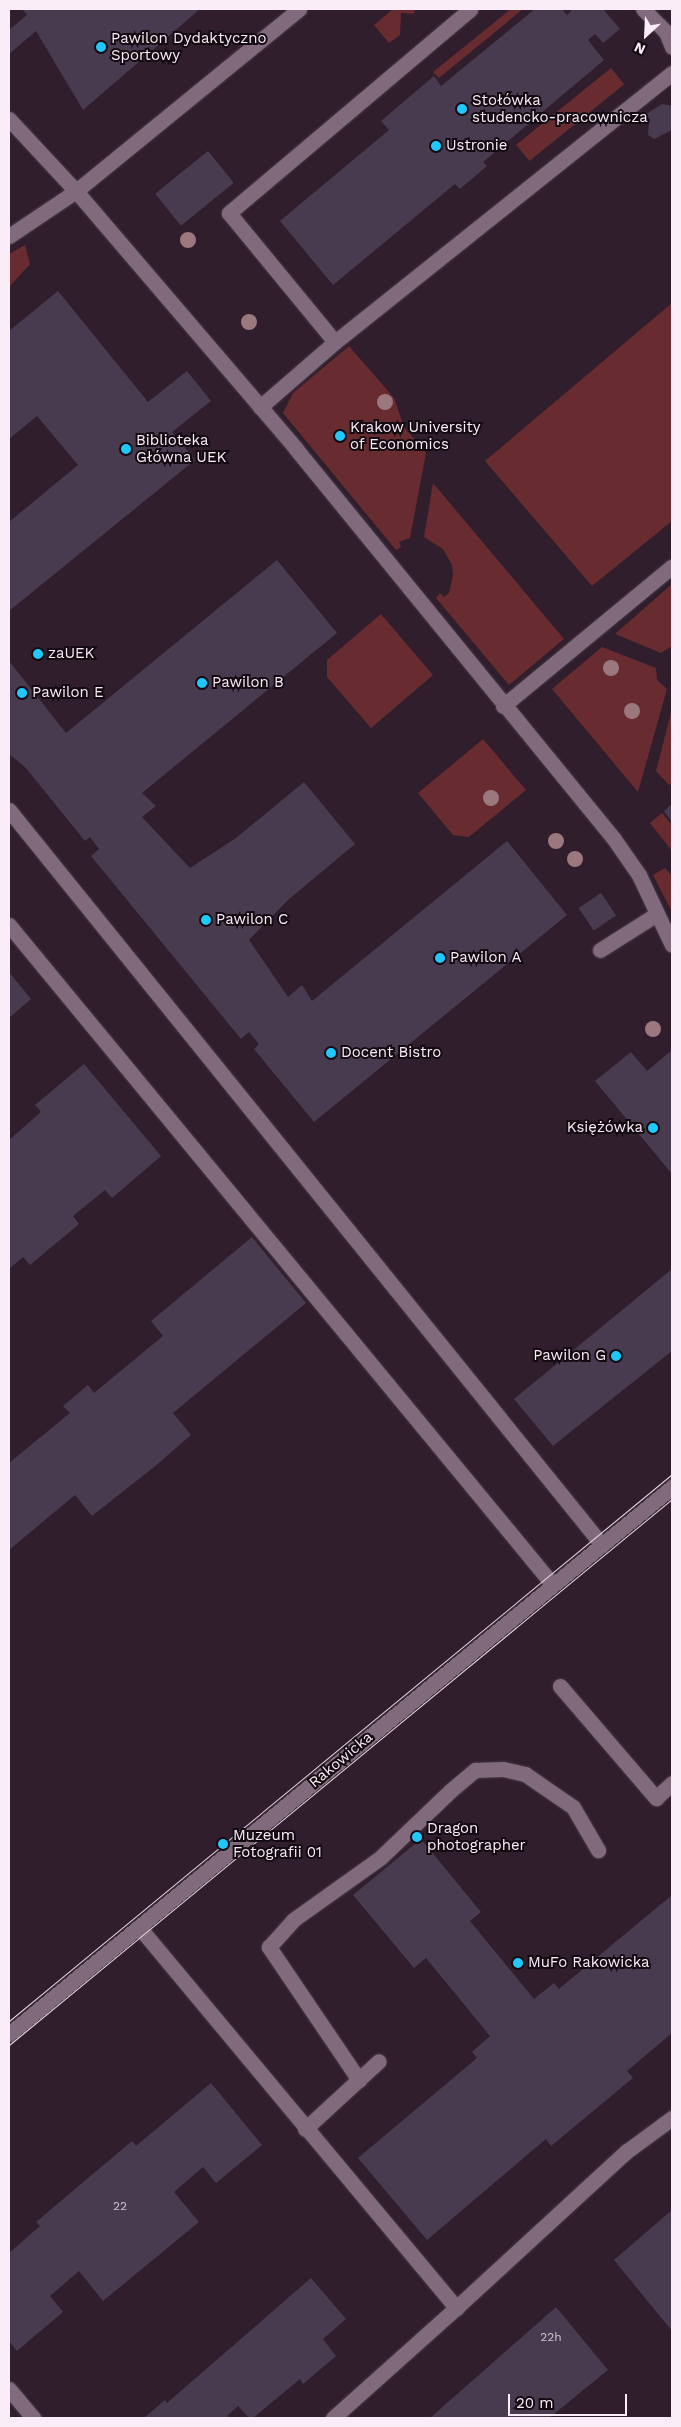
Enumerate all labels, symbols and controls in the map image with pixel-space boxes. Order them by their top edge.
north arrow [621,10,671,60]
place label: Pawilon Dydaktyczno Sportowy [111,29,267,64]
text: N [632,39,648,58]
marker: Pawilon Dydaktyczno Sportowy [95,41,107,53]
place label: Stołówka studencko-pracownicza [472,91,648,126]
marker: Stołówka studencko-pracownicza [456,103,468,115]
place label: Ustronie [446,137,507,155]
marker: Ustronie [430,140,442,152]
place label: Krakow University of Economics [350,418,481,453]
marker: Krakow University of Economics [334,430,346,442]
place label: Biblioteka Główna UEK [136,431,227,466]
marker: Biblioteka Główna UEK [120,443,132,455]
place label: zaUEK [48,645,94,663]
marker: zaUEK [32,648,44,660]
place label: Pawilon B [212,674,284,692]
marker: Pawilon B [196,677,208,689]
place label: Pawilon E [32,684,104,702]
marker: Pawilon E [16,687,28,699]
place label: Pawilon C [216,911,288,929]
marker: Pawilon C [200,914,212,926]
place label: Pawilon A [450,949,522,967]
marker: Pawilon A [434,952,446,964]
place label: Docent Bistro [341,1044,441,1062]
marker: Docent Bistro [325,1047,337,1059]
place label: Księżówka [567,1119,643,1137]
marker: Księżówka [647,1122,659,1134]
place label: Pawilon G [533,1347,606,1365]
marker: Pawilon G [610,1350,622,1362]
street label: Rakowicka [306,1728,376,1792]
place label: Dragon photographer [427,1819,526,1854]
place label: Muzeum Fotografii 01 [233,1826,322,1861]
marker: Dragon photographer [411,1831,423,1843]
marker: Muzeum Fotografii 01 [217,1838,229,1850]
place label: MuFo Rakowicka [528,1954,650,1972]
marker: MuFo Rakowicka [512,1957,524,1969]
house number: 22 [113,2200,127,2214]
house number: 22h [540,2331,562,2345]
scale bar [511,2384,630,2416]
text: 20 m [516,2394,554,2412]

